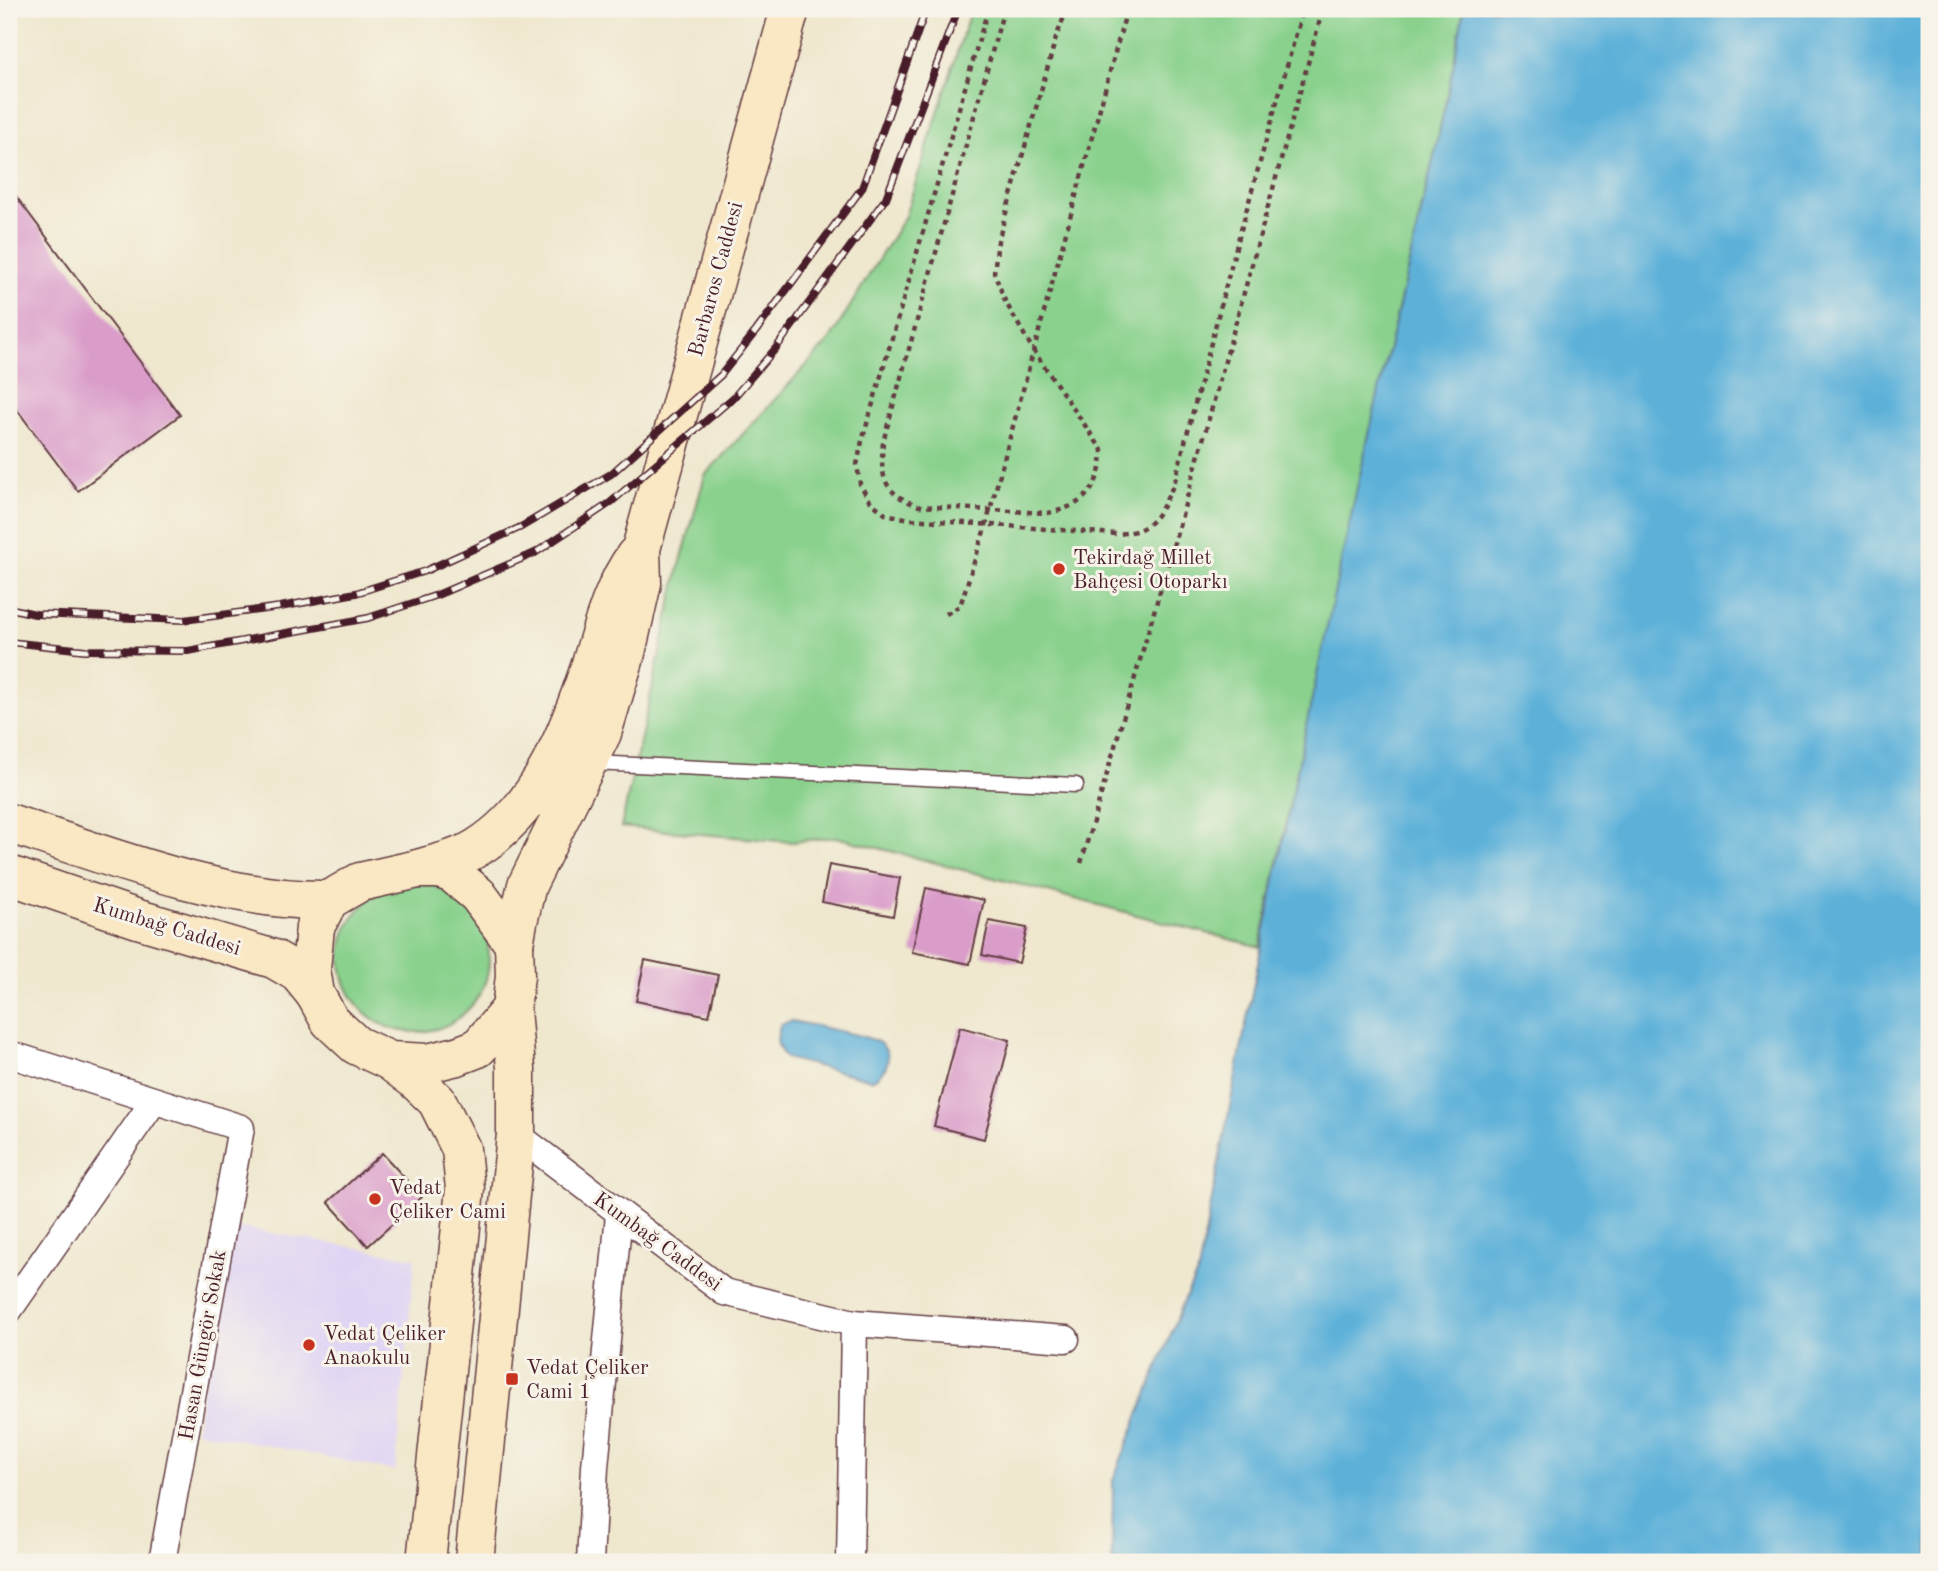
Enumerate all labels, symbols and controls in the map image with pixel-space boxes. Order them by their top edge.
street label: Barbaros Caddesi [686,200,747,359]
place label: Tekirdağ Millet Bahçesi Otoparkı [1073,548,1228,593]
marker: Tekirdağ Millet Bahçesi Otoparkı [1051,561,1067,577]
street label: Kumbağ Caddesi [90,895,243,960]
place label: Vedat Çeliker Cami [389,1178,506,1223]
street label: Kumbağ Caddesi [589,1189,725,1296]
marker: Vedat Çeliker Cami [367,1191,383,1207]
street label: Hasan Güngör Sokak [176,1248,231,1442]
place label: Vedat Çeliker Anaokulu [323,1324,446,1369]
marker: Vedat Çeliker Anaokulu [301,1337,317,1353]
place label: Vedat Çeliker Cami 1 [526,1358,649,1403]
marker: Vedat Çeliker Cami 1 [504,1371,520,1387]

